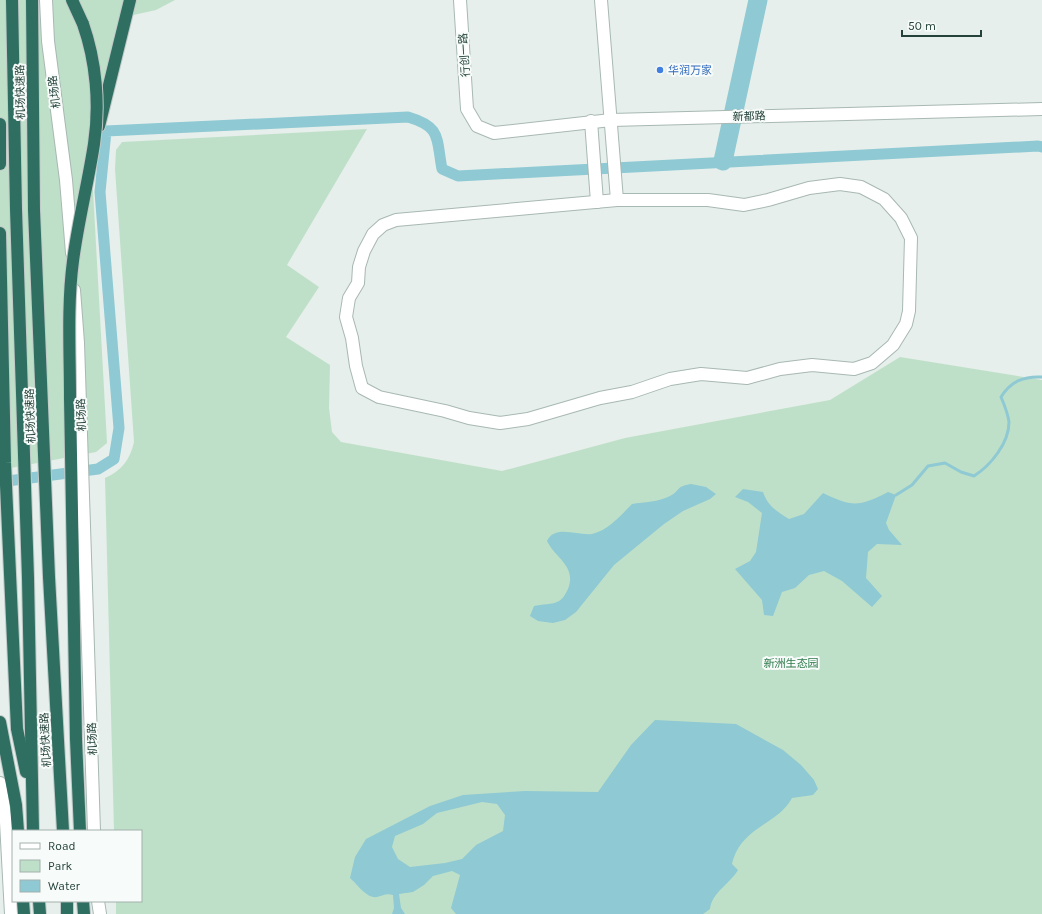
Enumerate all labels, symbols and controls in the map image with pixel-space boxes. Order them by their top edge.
scale bar [902,12,981,38]
text: 50 m [908,19,936,33]
street label: 行创一路 [456,33,473,77]
street label: 机场快速路 [14,64,27,120]
place label: 华润万家 [668,64,712,77]
marker: 华润万家 [655,65,665,75]
street label: 机场路 [46,75,63,109]
street label: 新都路 [732,109,766,124]
street label: 机场快速路 [23,388,38,444]
street label: 机场路 [74,398,89,432]
park label: 新洲生态园 [764,657,819,670]
street label: 机场快速路 [38,712,53,768]
street label: 机场路 [85,722,100,756]
legend [12,830,142,902]
text: Road [48,839,76,853]
text: Park [48,859,73,873]
text: Water [48,879,81,893]

